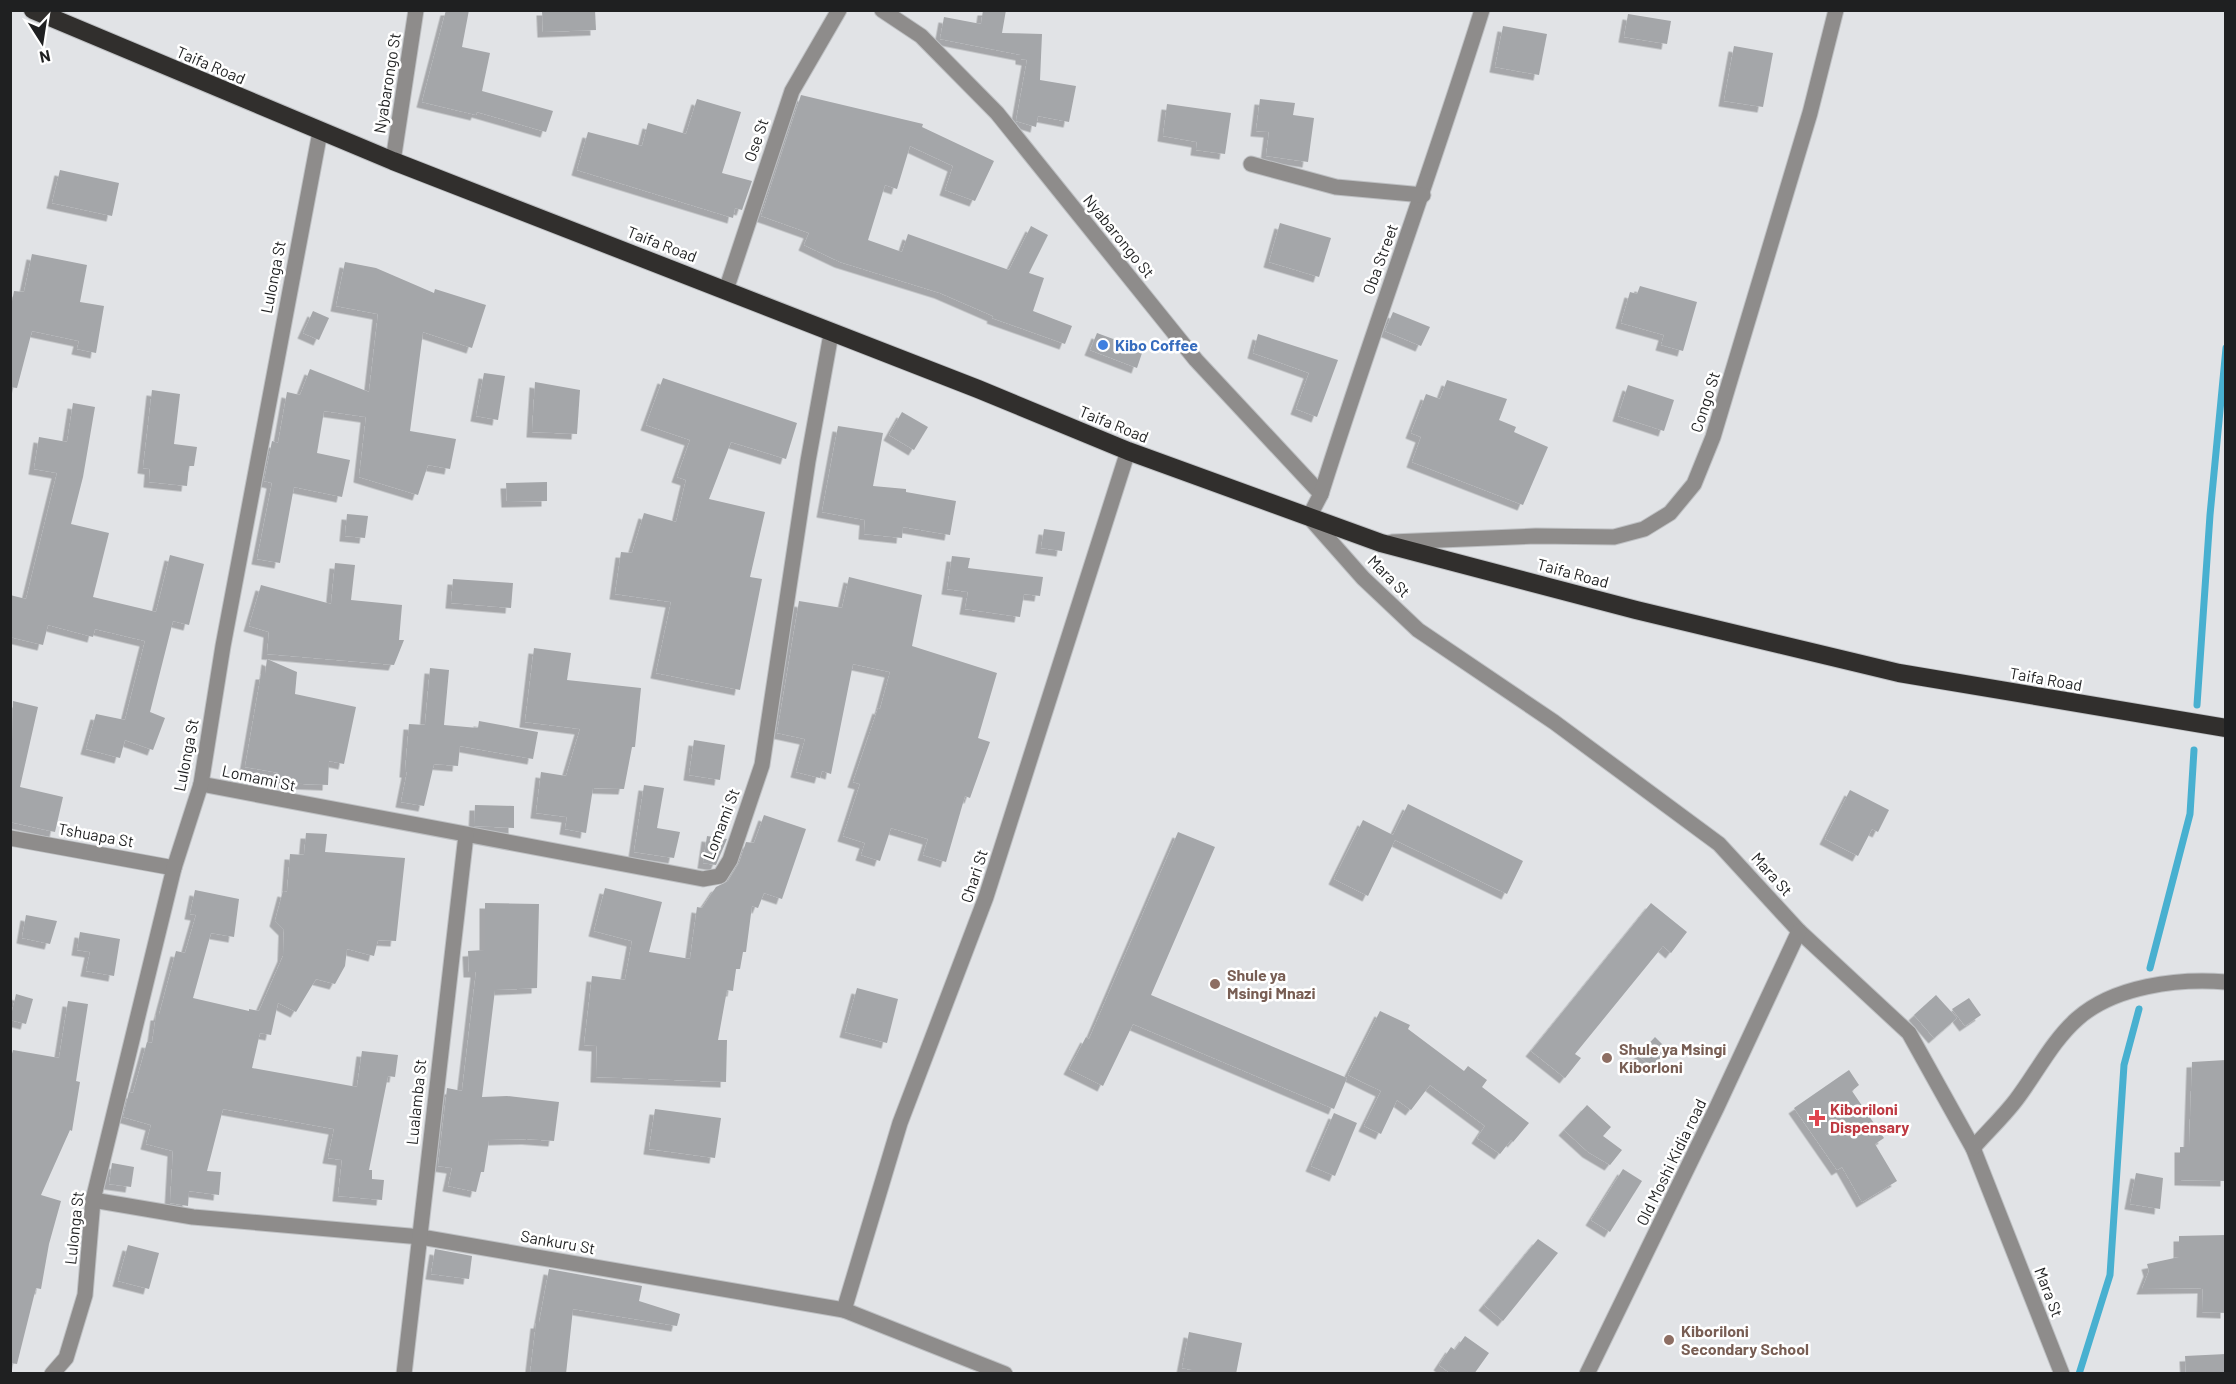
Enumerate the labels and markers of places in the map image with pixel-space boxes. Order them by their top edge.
place label: Kibo Coffee [1115,335,1198,354]
marker: Kibo Coffee [1096,338,1110,352]
place label: Shule ya Msingi Mnazi [1227,965,1316,1002]
marker: Shule ya Msingi Mnazi [1208,977,1222,991]
place label: Shule ya Msingi Kiborloni [1619,1039,1726,1076]
marker: Shule ya Msingi Kiborloni [1600,1051,1614,1065]
place label: Kiboriloni Dispensary [1830,1099,1909,1136]
marker: Kiboriloni Dispensary [1808,1109,1826,1127]
place label: Kiboriloni Secondary School [1681,1321,1809,1358]
marker: Kiboriloni Secondary School [1662,1333,1676,1347]

